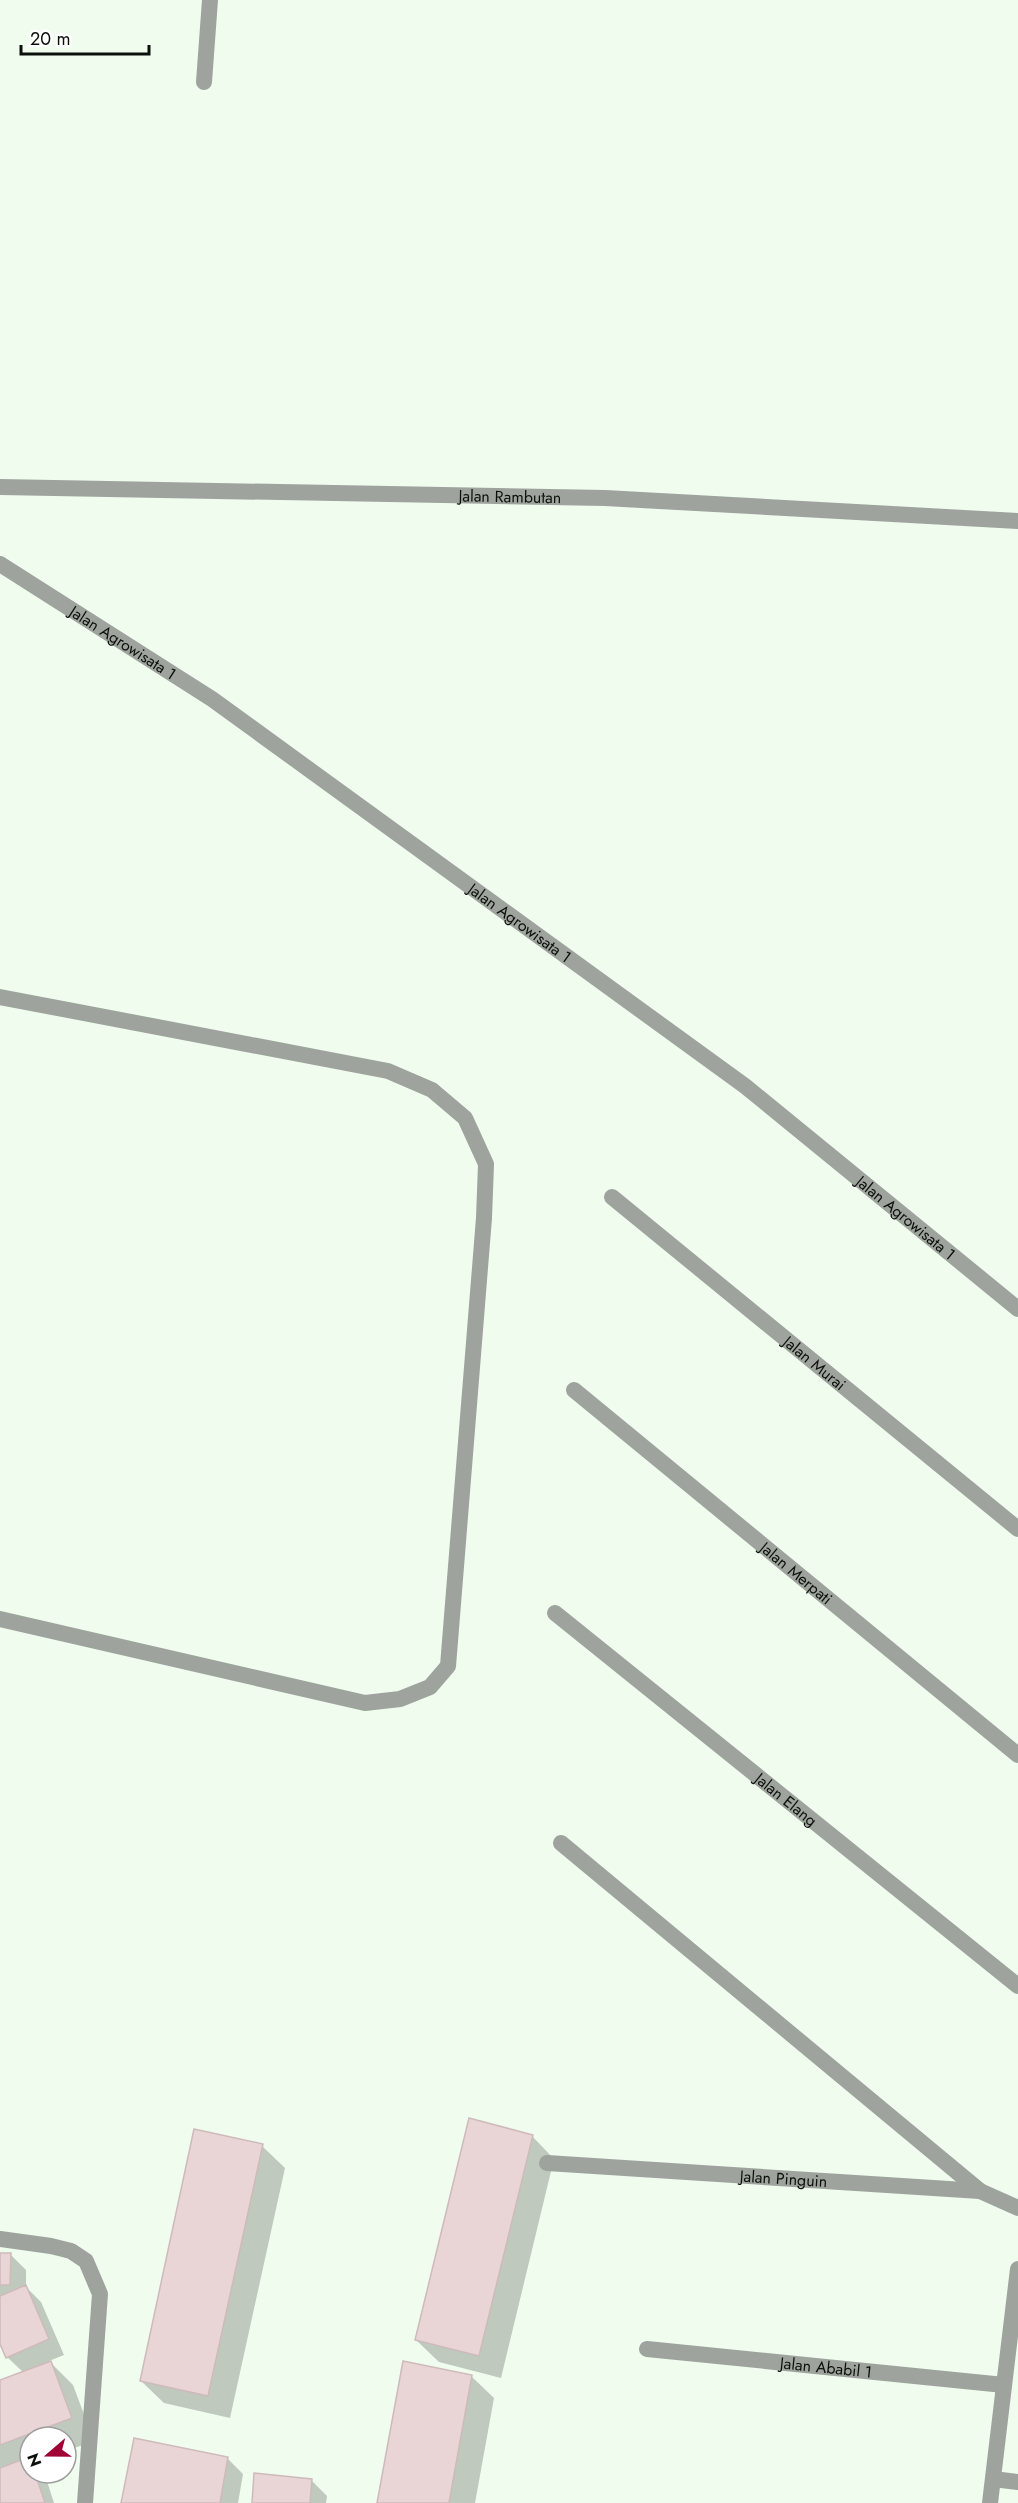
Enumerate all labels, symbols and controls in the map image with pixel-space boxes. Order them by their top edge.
scale bar [21,18,148,56]
text: 20 m [30,26,70,52]
street label: Jalan Rambutan [456,484,562,509]
street label: Jalan Agrowisata 1 [64,599,181,685]
street label: Jalan Agrowisata 1 [462,876,576,968]
street label: Jalan Agrowisata 1 [850,1169,961,1265]
street label: Jalan Murai [777,1329,851,1395]
street label: Jalan Merpati [754,1535,838,1610]
street label: Jalan Elang [749,1766,822,1831]
street label: Jalan Pinguin [737,2164,828,2193]
street label: Jalan Ababil 1 [777,2351,873,2383]
north arrow [18,2425,78,2485]
text: N [21,2450,47,2470]

